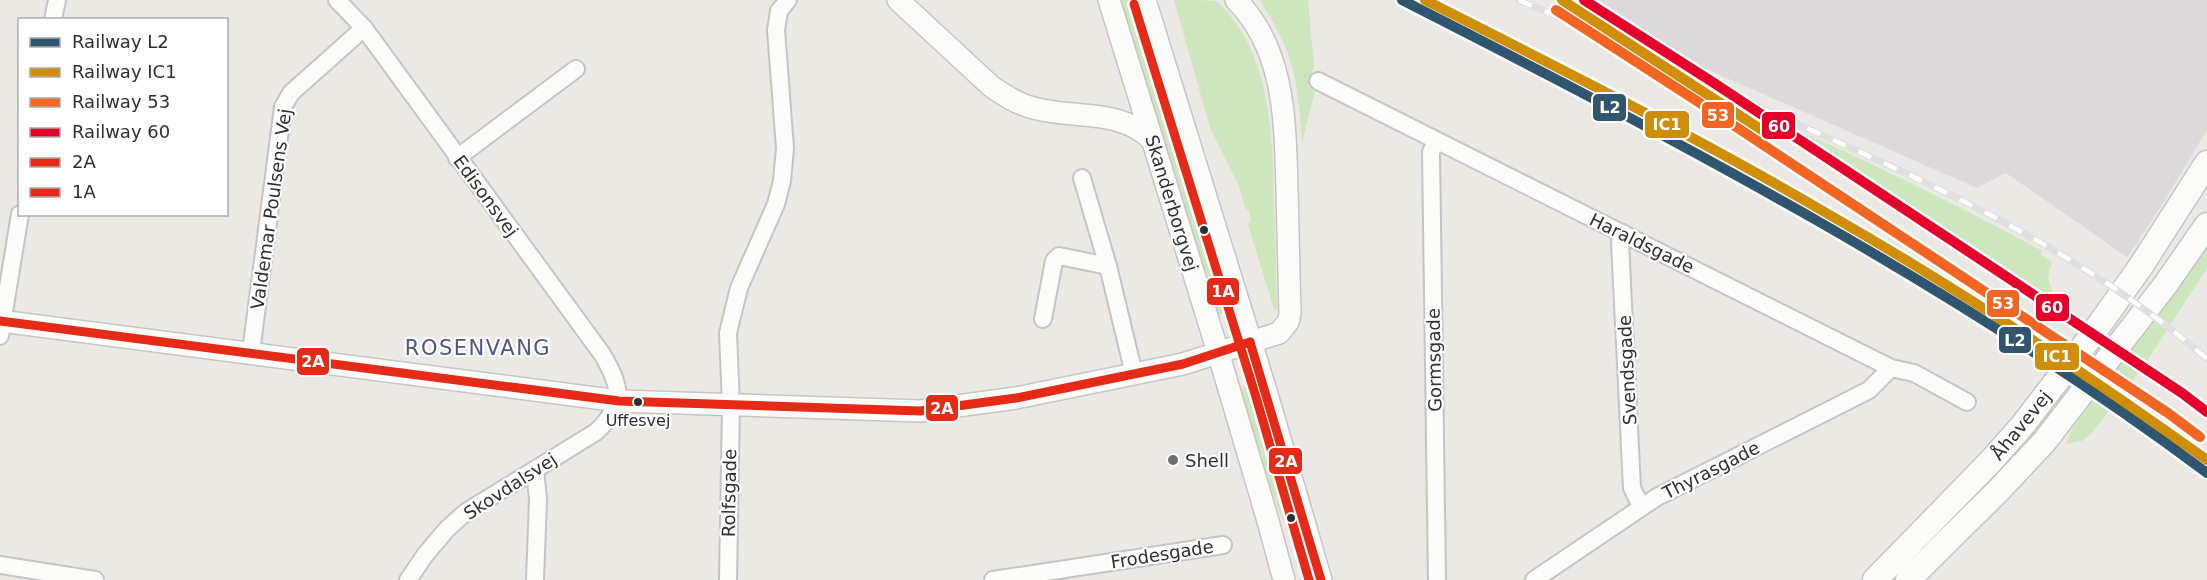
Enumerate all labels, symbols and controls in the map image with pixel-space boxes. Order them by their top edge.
legend [18,18,228,216]
text: Railway L2 [72,31,169,52]
text: Railway IC1 [72,61,177,82]
text: Railway 53 [72,91,170,112]
line badge: L2 [1592,93,1627,122]
text: L2 [1599,98,1621,117]
line badge: 53 [1701,101,1735,129]
text: 53 [1707,106,1729,125]
street label: Valdemar Poulsens Vej [246,107,296,311]
line badge: IC1 [1644,110,1690,139]
line badge: 60 [1761,111,1796,140]
text: IC1 [1653,115,1681,134]
text: 60 [1768,117,1790,136]
text: Railway 60 [72,121,170,142]
street label: Skanderborgvej [1141,132,1203,274]
text: 2A [72,151,96,172]
street label: Edisonsvej [449,151,523,241]
text: 1A [72,181,96,202]
street label: Haraldsgade [1586,209,1698,277]
unlabelled marker [1198,224,1210,236]
line badge: 1A [1206,277,1240,306]
text: 1A [1211,282,1235,301]
line badge: 53 [1986,289,2020,318]
line badge: 60 [2035,293,2070,322]
text: 53 [1992,294,2014,313]
text: 60 [2041,298,2063,317]
street label: Gormsgade [1423,308,1445,412]
street label: Svendsgade [1614,314,1640,426]
line badge: L2 [1998,326,2032,354]
text: L2 [2004,331,2026,350]
district label: ROSENVANG [405,336,551,360]
line badge: IC1 [2034,342,2080,371]
line badge: 2A [296,347,330,376]
text: IC1 [2043,347,2071,366]
text: 2A [301,352,325,371]
street label: Åhavevej [1987,386,2055,464]
line badge: 2A [925,394,959,422]
marker: Uffesvej [632,396,644,408]
text: 2A [930,399,954,418]
place label: Uffesvej [606,411,670,430]
street label: Thyrasgade [1658,437,1763,504]
line badge: 2A [1268,447,1303,475]
street label: Skovdalsvej [460,448,560,524]
street label: Rolfsgade [718,449,740,537]
place label: Shell [1185,450,1229,471]
text: 2A [1274,452,1298,471]
marker: Shell [1166,453,1180,467]
unlabelled marker [1285,512,1297,524]
street label: Frodesgade [1109,536,1215,572]

